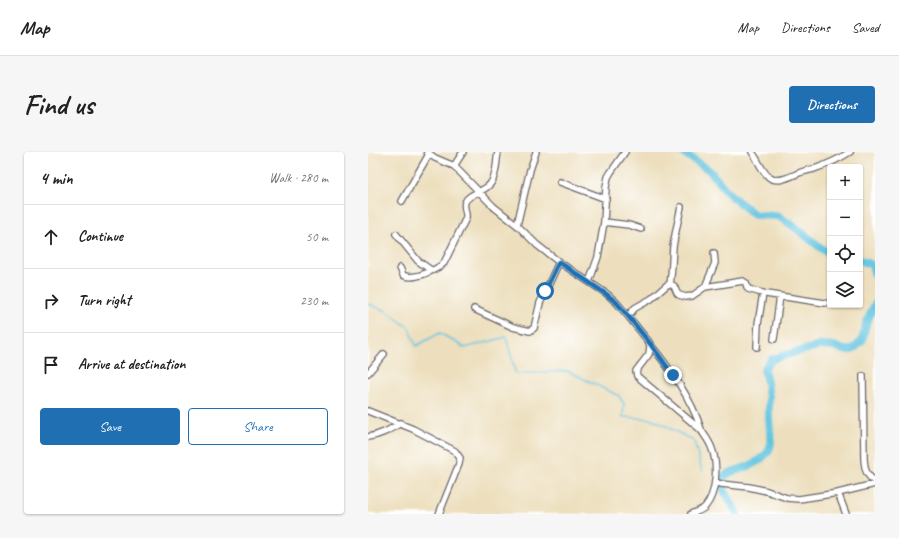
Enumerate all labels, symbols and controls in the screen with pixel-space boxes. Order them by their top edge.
text: Map [20,16,50,40]
text: Map [738,19,759,36]
text: Directions [781,19,830,36]
text: Saved [852,19,879,36]
button: Directions [789,86,875,123]
text: Find us [24,87,94,122]
map controls [827,164,863,308]
button: + [827,164,863,200]
text: 4 min [40,168,73,189]
text: Walk · 280 m [269,170,328,186]
button: − [827,200,863,236]
icon: ahead [40,226,62,248]
text: Continue [78,227,123,246]
text: 50 m [306,229,328,245]
button: locate [827,236,863,272]
button: layers [827,272,863,308]
route start [536,282,554,300]
icon: right [40,290,62,312]
text: Turn right [78,291,131,310]
text: 230 m [300,293,328,309]
icon: arrive [40,354,62,376]
text: Arrive at destination [78,355,185,374]
route end [664,366,682,384]
button: Save [40,408,180,445]
button: Share [188,408,328,445]

